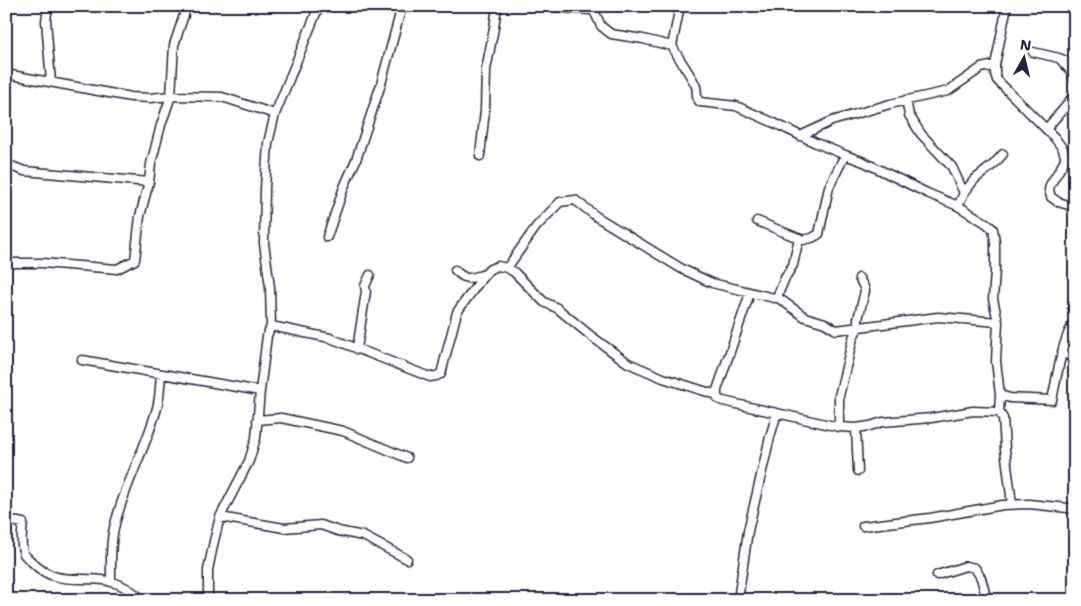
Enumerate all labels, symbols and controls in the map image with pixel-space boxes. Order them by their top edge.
north arrow [998,32,1048,82]
text: N [1019,35,1033,55]

